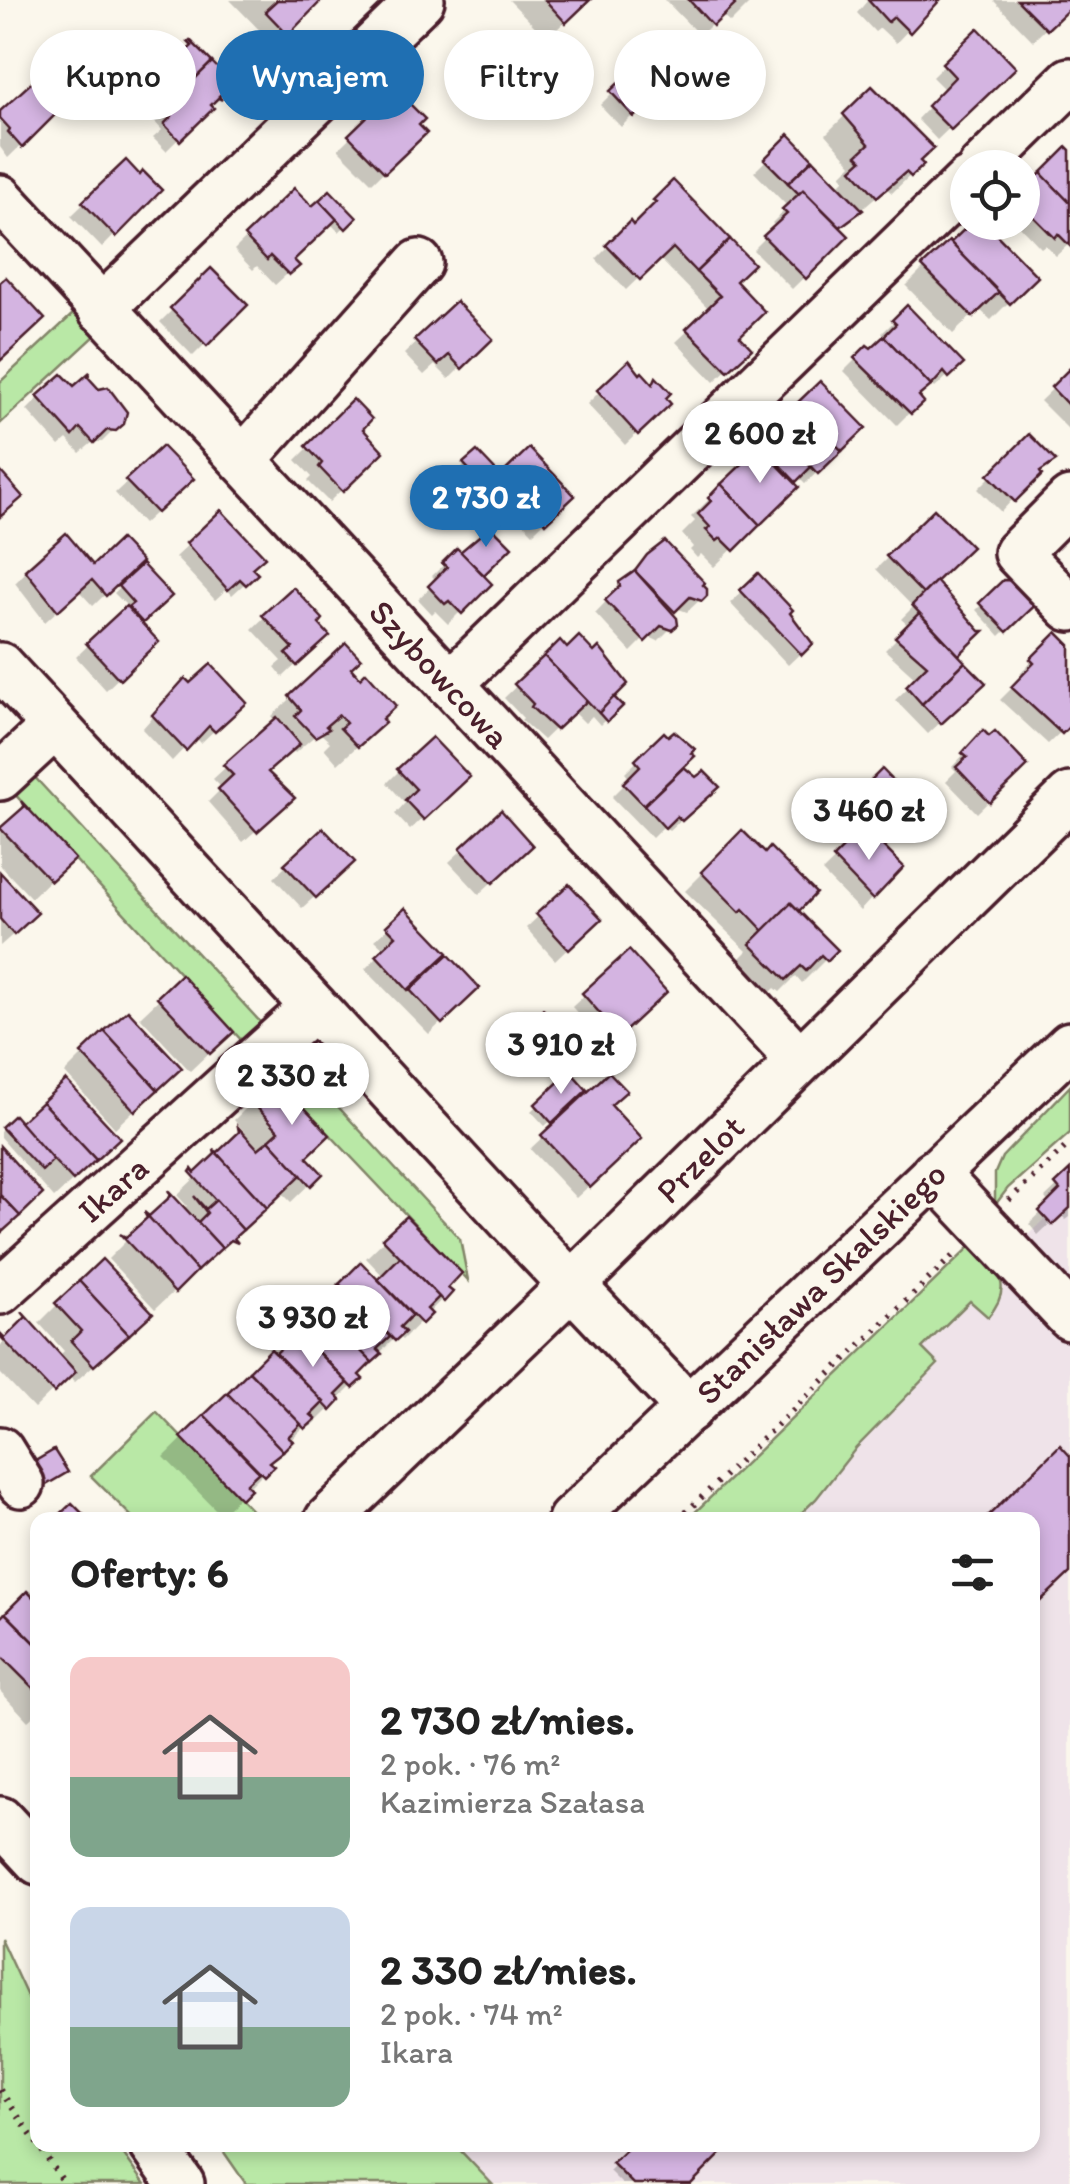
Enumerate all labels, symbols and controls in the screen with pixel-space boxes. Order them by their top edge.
chip: Kupno [30,30,196,120]
chip: Wynajem [216,30,424,120]
chip: Filtry [444,30,594,120]
chip: Nowe [614,30,766,120]
map controls [950,150,1040,240]
button: locate [950,150,1040,240]
pin: 2 600 zł [657,401,863,486]
text: 2 600 zł [704,414,816,452]
pin: 2 730 zł [383,465,589,550]
text: 2 730 zł [432,478,540,516]
street label: Szybowcowa [361,591,519,757]
pin: 3 460 zł [766,778,972,863]
text: 3 460 zł [813,791,925,829]
pin: 3 910 zł [458,1012,664,1097]
text: 3 910 zł [507,1025,615,1063]
pin: 2 330 zł [189,1043,395,1128]
text: 2 330 zł [237,1056,347,1094]
street label: Przelot [647,1106,753,1212]
street label: Ikara [69,1147,157,1231]
street label: Stanisława Skalskiego [687,1153,955,1413]
pin: 3 930 zł [210,1285,416,1370]
text: 3 930 zł [258,1298,368,1336]
icon: filters [945,1545,1000,1600]
text: Oferty: 6 [70,1547,229,1598]
text: 2 730 zł/mies. [380,1694,635,1745]
icon: home [150,1697,270,1817]
text: 2 pok. · 76 m² [380,1745,561,1783]
text: Kazimierza Szałasa [380,1783,645,1821]
text: 2 330 zł/mies. [380,1944,637,1995]
icon: home [150,1947,270,2067]
text: 2 pok. · 74 m² [380,1995,563,2033]
text: Ikara [380,2033,453,2071]

